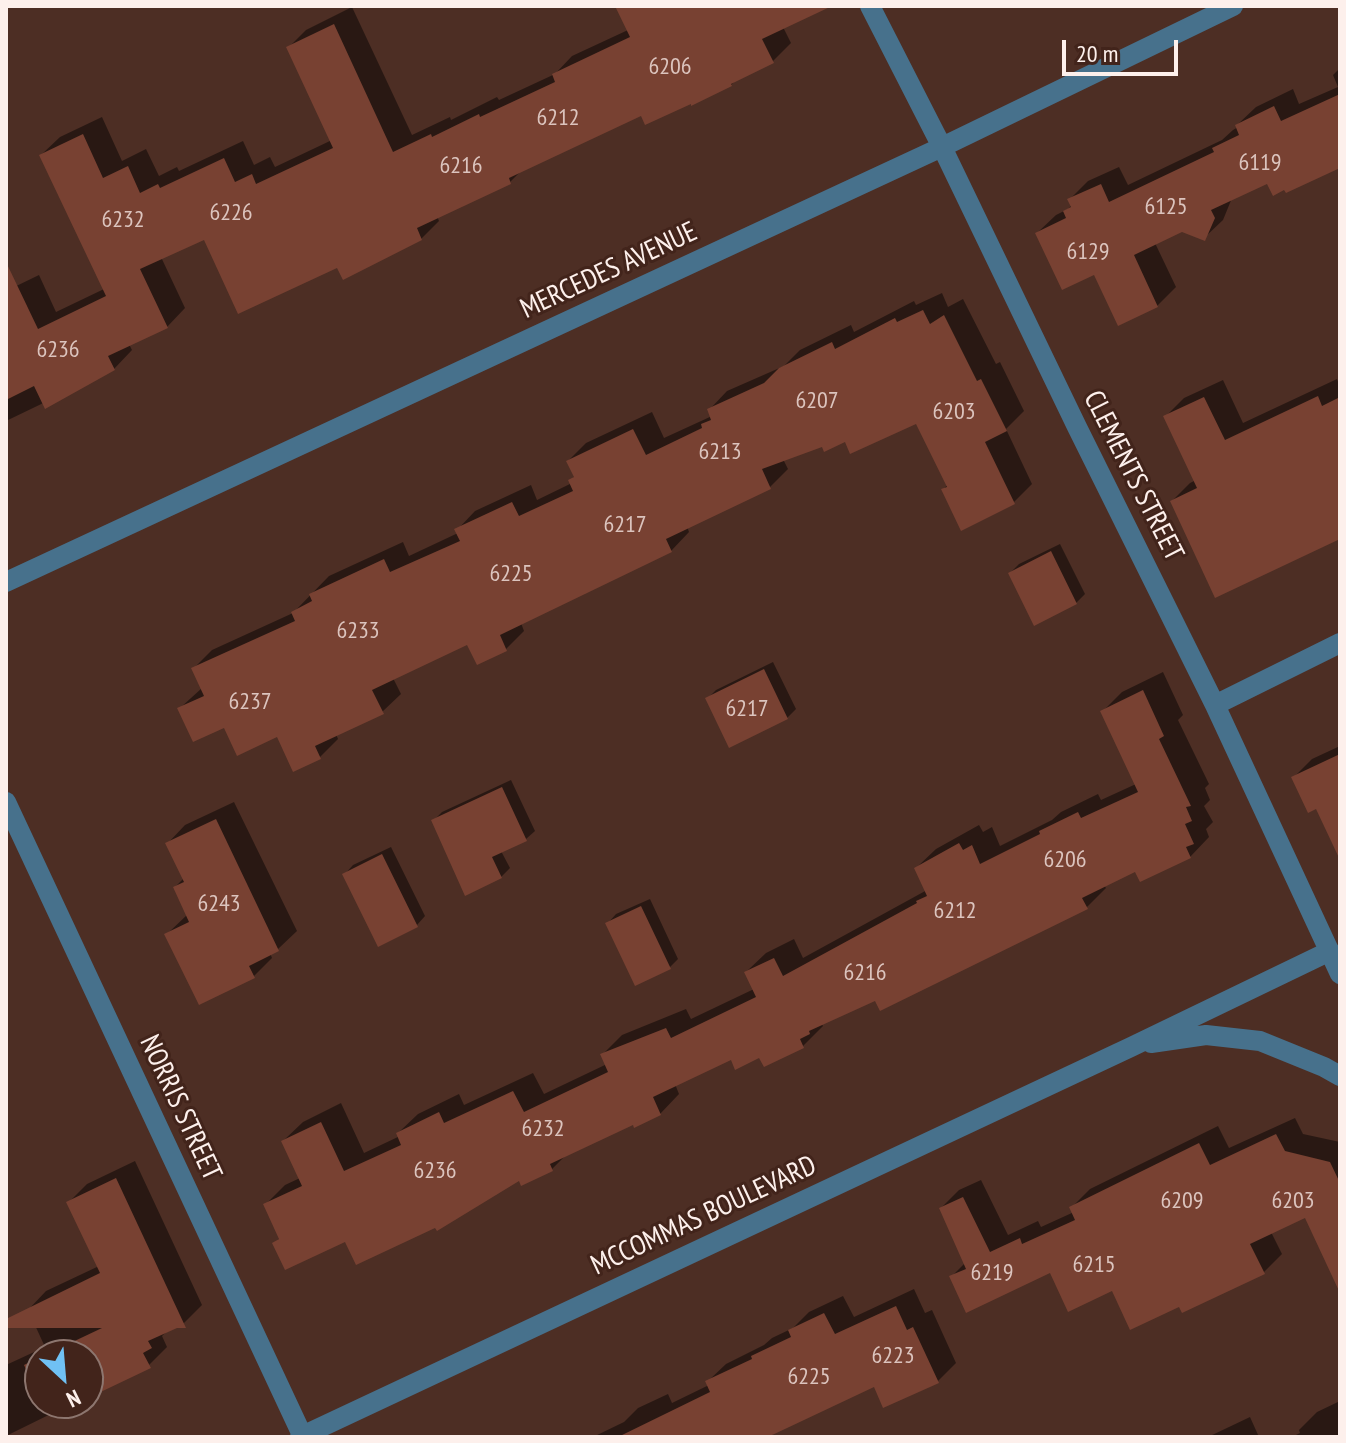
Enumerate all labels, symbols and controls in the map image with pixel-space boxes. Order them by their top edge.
scale bar [1066,24,1182,74]
text: 20 m [1076,38,1118,69]
house number: 6206 [648,53,692,81]
house number: 6212 [536,104,580,132]
house number: 6119 [1238,149,1282,177]
house number: 6216 [439,152,483,180]
house number: 6125 [1144,193,1188,221]
house number: 6226 [209,199,253,227]
house number: 6232 [101,206,145,234]
street label: MERCEDES AVENUE [515,215,703,327]
house number: 6129 [1066,238,1110,266]
house number: 6236 [36,336,80,364]
street label: CLEMENTS STREET [1076,385,1190,567]
house number: 6207 [795,387,839,415]
house number: 6203 [932,398,976,426]
house number: 6213 [698,438,742,466]
house number: 6217 [603,511,647,539]
house number: 6225 [489,560,533,588]
house number: 6233 [336,617,380,645]
house number: 6237 [228,688,272,716]
house number: 6217 [725,695,769,723]
house number: 6206 [1043,846,1087,874]
house number: 6243 [197,890,241,918]
house number: 6212 [933,897,977,925]
house number: 6216 [843,959,887,987]
street label: NORRIS STREET [132,1030,228,1186]
house number: 6232 [521,1115,565,1143]
street label: MCCOMMAS BOULEVARD [586,1149,822,1283]
house number: 6236 [413,1157,457,1185]
house number: 6209 [1160,1187,1204,1215]
house number: 6203 [1271,1187,1315,1215]
house number: 6215 [1072,1251,1116,1279]
house number: 6219 [970,1259,1014,1287]
north arrow [24,1339,104,1419]
house number: 6223 [871,1342,915,1370]
house number: 6225 [787,1363,831,1391]
text: N [62,1384,85,1414]

